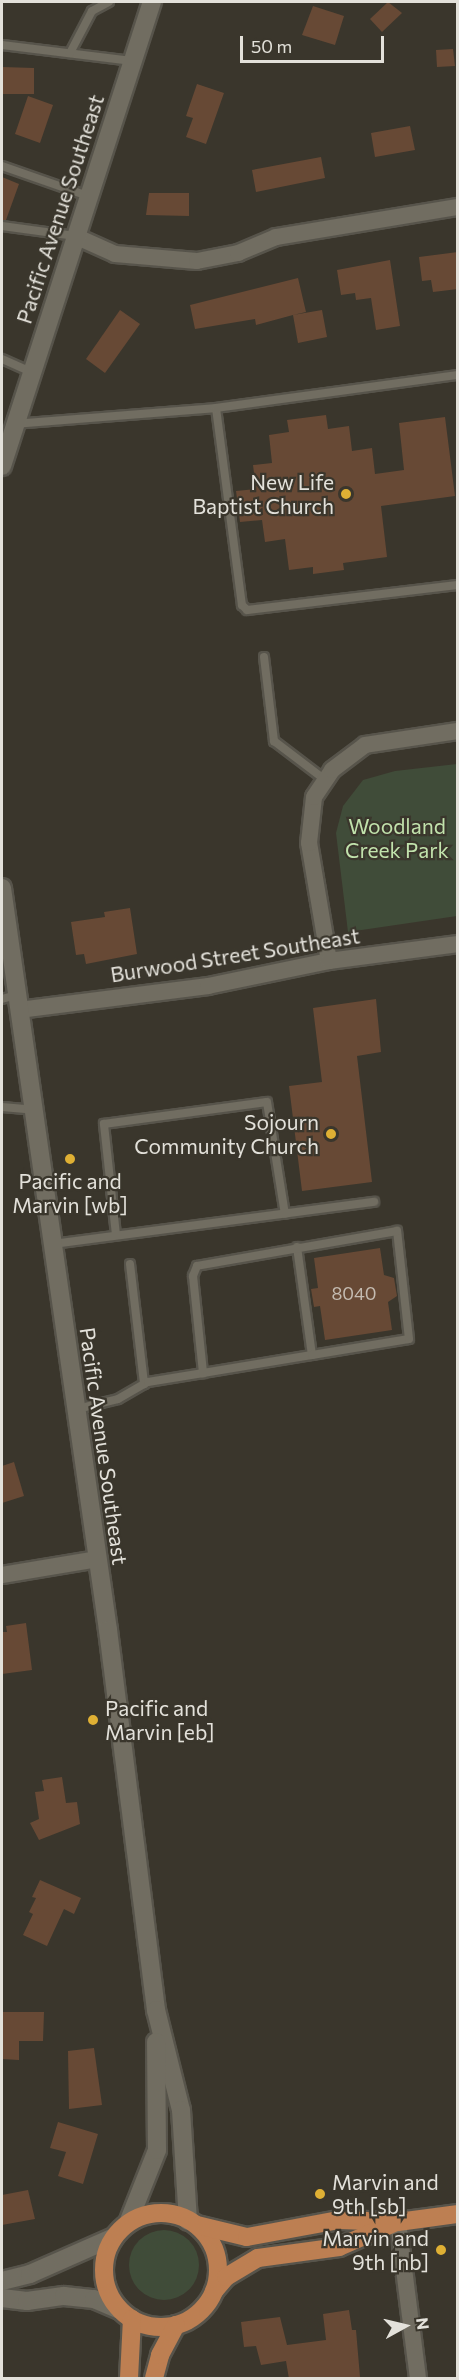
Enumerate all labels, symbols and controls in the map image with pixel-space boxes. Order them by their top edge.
scale bar [243,24,387,62]
text: 50 m [251,35,292,57]
street label: Pacific Avenue Southeast [11,91,109,327]
place label: New Life Baptist Church [192,469,334,519]
marker: New Life Baptist Church [339,487,353,501]
park label: Woodland Creek Park [345,813,449,863]
street label: Burwood Street Southeast [109,923,361,987]
place label: Sojourn Community Church [134,1109,319,1159]
marker: Sojourn Community Church [324,1127,338,1141]
marker: Pacific and Marvin [wb] [63,1152,77,1166]
place label: Pacific and Marvin [wb] [12,1168,128,1218]
house number: 8040 [331,1282,377,1304]
street label: Pacific Avenue Southeast [75,1326,133,1566]
place label: Pacific and Marvin [eb] [105,1695,215,1745]
marker: Pacific and Marvin [eb] [86,1713,100,1727]
place label: Marvin and 9th [sb] [332,2169,439,2219]
marker: Marvin and 9th [sb] [313,2187,327,2201]
place label: Marvin and 9th [nb] [322,2225,429,2275]
marker: Marvin and 9th [nb] [434,2243,448,2257]
north arrow [375,2296,435,2356]
text: N [413,2316,434,2331]

